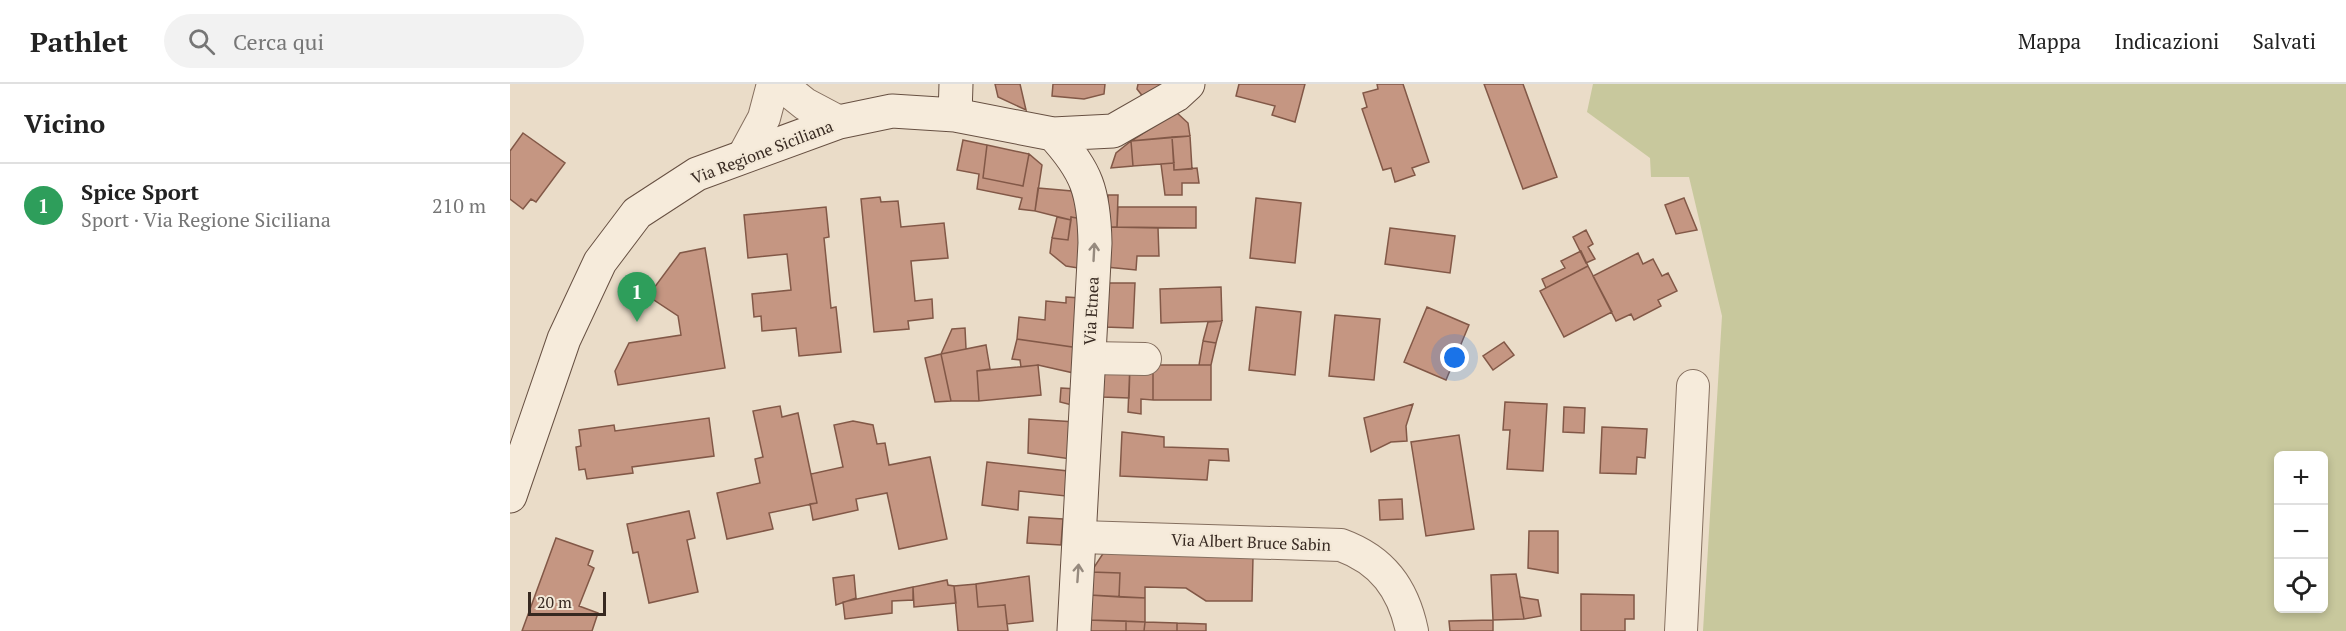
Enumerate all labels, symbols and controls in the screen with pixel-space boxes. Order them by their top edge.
search box [164,14,584,68]
text: Pathlet [30,23,128,60]
icon: search [185,25,218,58]
text: Cerca qui [233,27,324,56]
text: Mappa [2018,27,2081,55]
text: Indicazioni [2114,27,2219,55]
text: Salvati [2252,27,2316,55]
text: Vicino [24,106,105,140]
street label: Via Regione Siciliana [688,115,836,189]
text: Spice Sport [81,177,199,206]
text: 1 [38,192,49,219]
text: 210 m [432,192,486,219]
text: Sport · Via Regione Siciliana [81,206,331,233]
one-way arrow [1089,243,1100,263]
pin: 1 [618,272,656,322]
street label: Via Etnea [1078,276,1104,346]
your location [1440,343,1469,372]
map controls [2274,451,2328,613]
button: + [2274,451,2328,505]
button: − [2274,505,2328,559]
street label: Via Albert Bruce Sabin [1171,528,1332,556]
button: locate [2274,559,2328,613]
one-way arrow [1073,563,1084,583]
scale bar [528,589,606,616]
text: 20 m [537,591,572,613]

